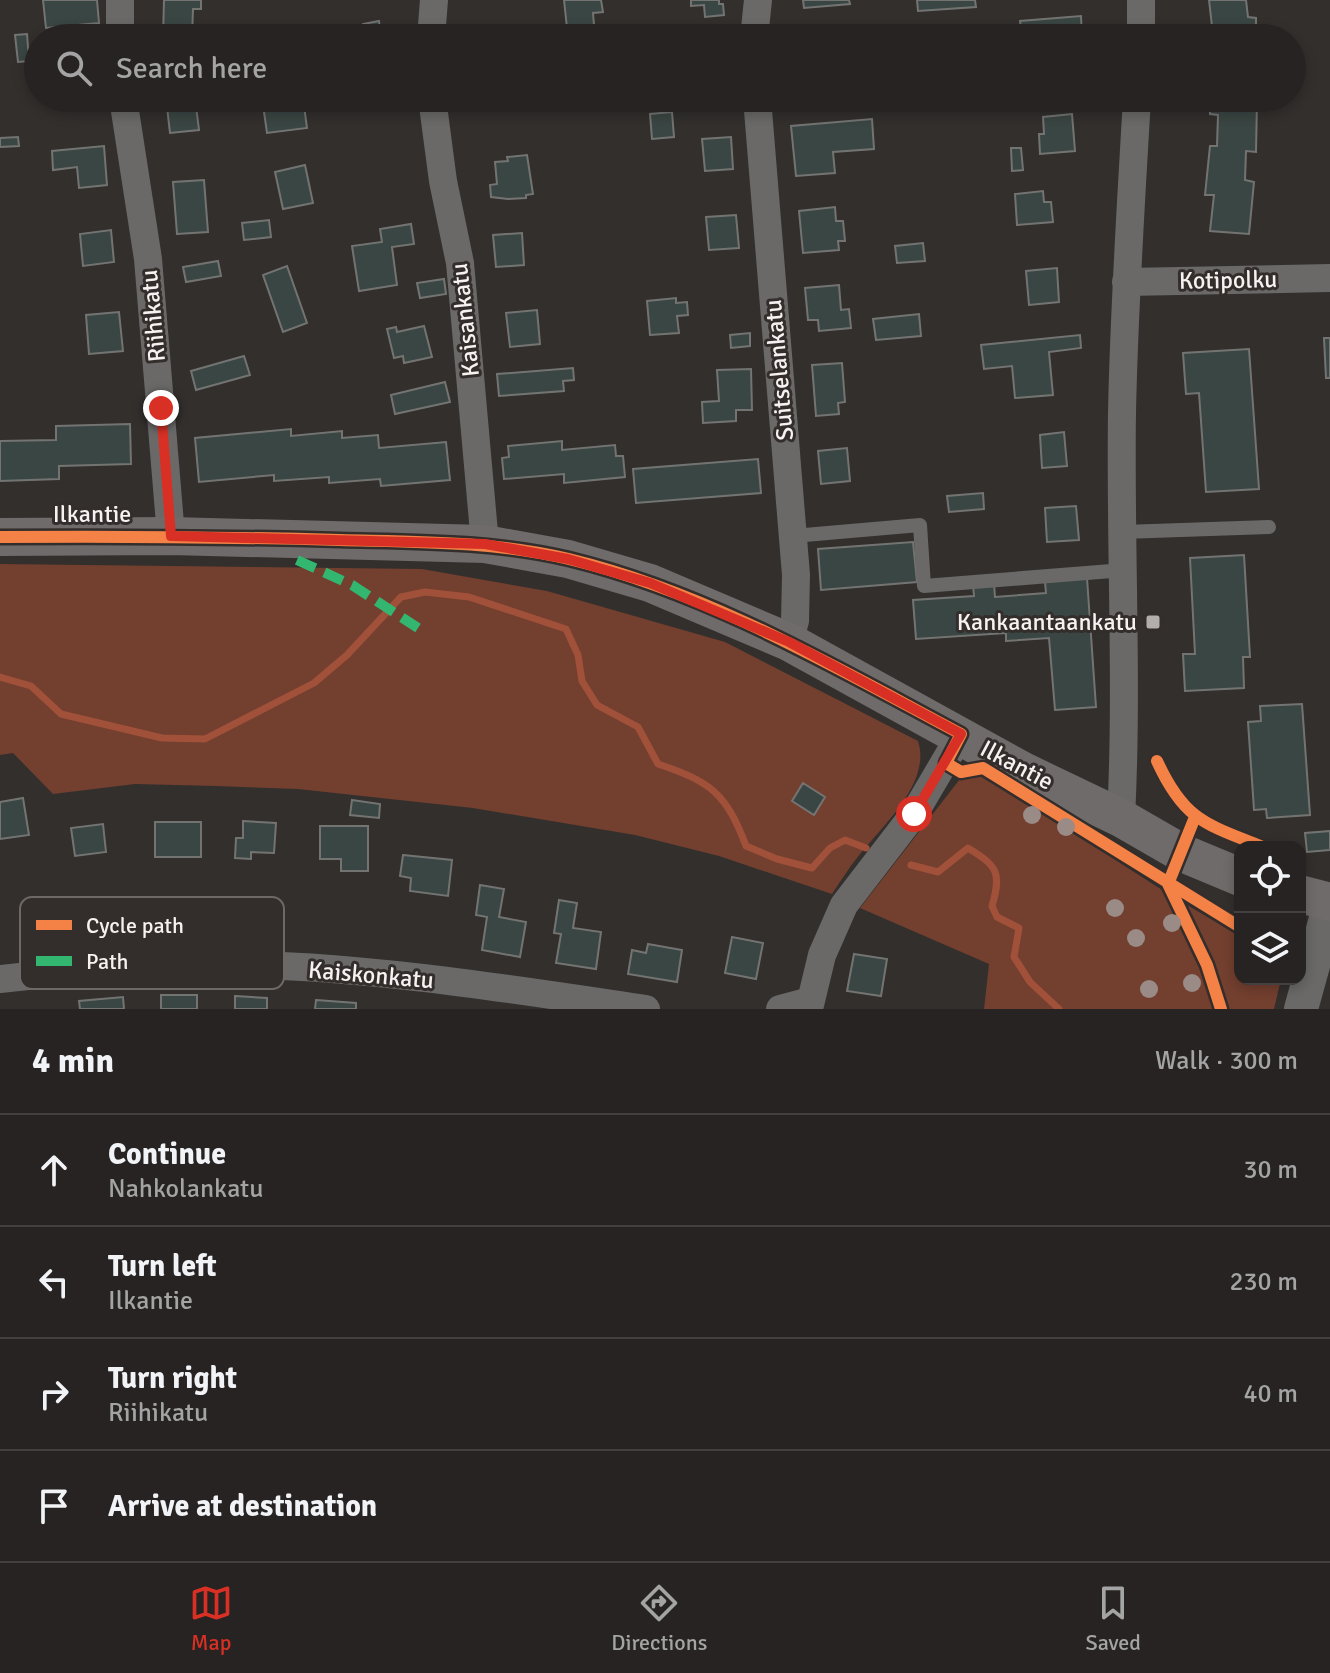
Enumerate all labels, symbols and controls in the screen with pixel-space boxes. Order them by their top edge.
search box [24,24,1306,112]
icon: search [52,46,96,90]
text: Search here [116,50,267,87]
street label: Kaisankatu [444,262,486,378]
street label: Kotipolku [1179,264,1277,296]
street label: Riihikatu [134,269,172,363]
street label: Suitselankatu [758,298,800,442]
route end [143,390,179,426]
street label: Ilkantie [53,499,131,529]
place label: Kankaantaankatu [957,607,1137,637]
marker: Kankaantaankatu [1144,613,1162,631]
street label: Ilkantie [975,733,1059,797]
route start [896,796,932,832]
map controls [1234,841,1306,985]
button: locate [1234,841,1306,913]
legend [20,897,284,989]
text: Cycle path [86,912,184,939]
button: layers [1234,913,1306,985]
text: Path [86,948,129,975]
street label: Kaiskonkatu [307,955,435,995]
text: 4 min [32,1040,114,1082]
text: Walk · 300 m [1155,1045,1298,1077]
text: Continue [108,1136,226,1173]
icon: ahead [32,1148,76,1192]
text: 30 m [1243,1154,1298,1186]
text: Nahkolankatu [108,1173,263,1205]
text: Turn left [108,1248,217,1285]
icon: left [32,1260,76,1304]
text: 230 m [1229,1266,1298,1298]
text: Ilkantie [108,1285,193,1317]
text: Turn right [108,1360,237,1397]
icon: right [32,1372,76,1416]
text: 40 m [1243,1378,1298,1410]
text: Riihikatu [108,1397,208,1429]
icon: arrive [32,1484,76,1528]
text: Arrive at destination [108,1488,377,1525]
tab: Map [189,1581,233,1656]
tab: Directions [611,1581,707,1656]
tab: Saved [1086,1581,1141,1656]

